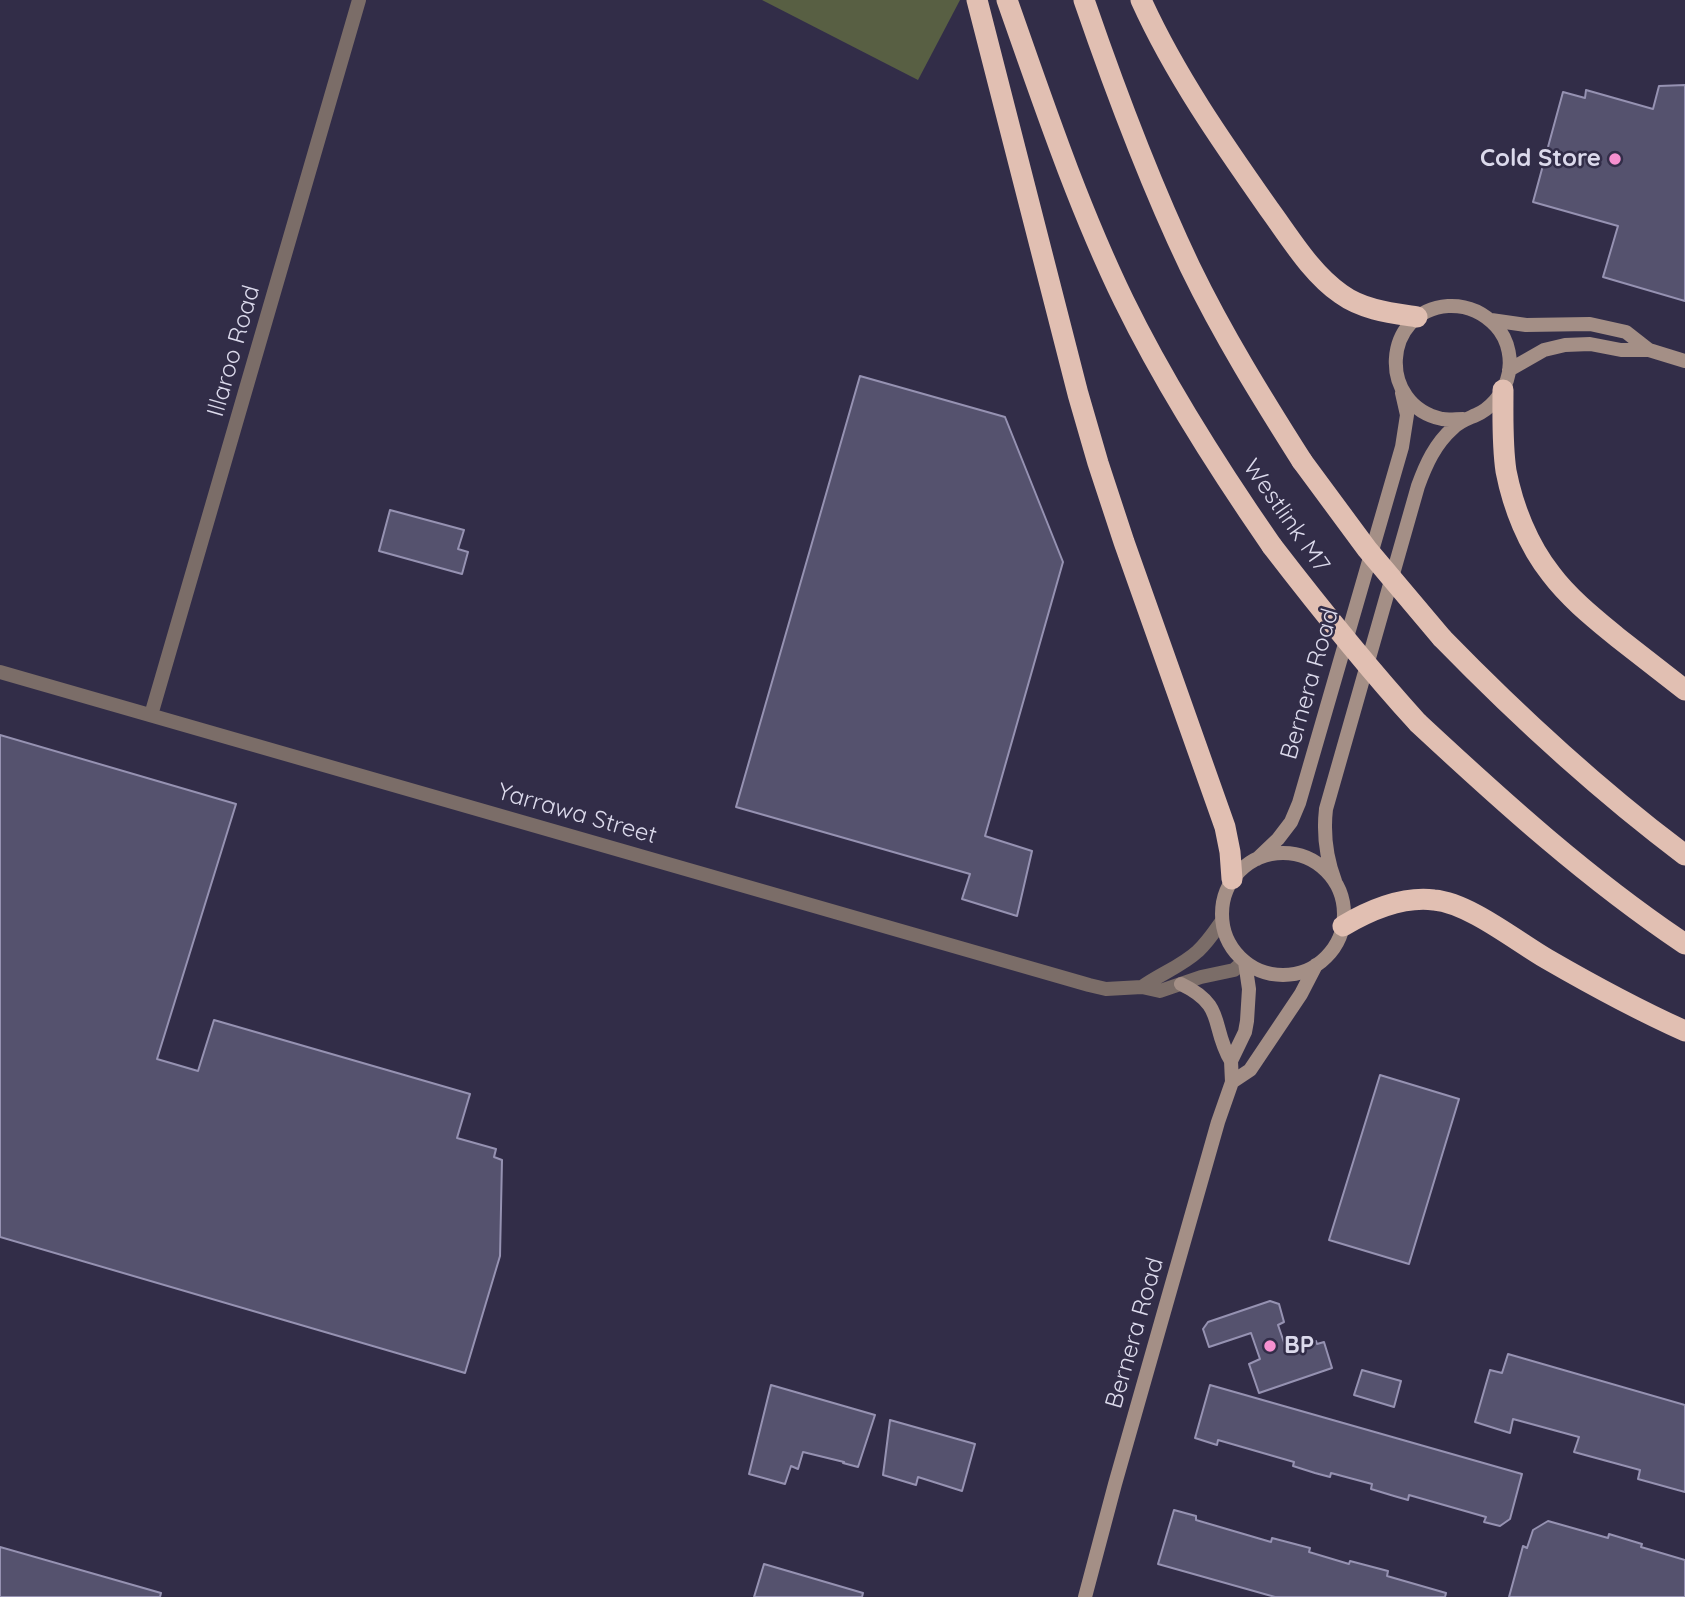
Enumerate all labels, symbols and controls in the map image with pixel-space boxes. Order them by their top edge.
place label: Cold Store [1480,145,1601,173]
marker: Cold Store [1607,151,1623,167]
street label: Illaroo Road [201,282,267,420]
street label: Westlink M7 [1236,454,1336,578]
street label: Bernera Road [1275,605,1345,763]
street label: Yarrawa Street [494,777,660,851]
street label: Bernera Road [1100,1254,1170,1412]
place label: BP [1284,1332,1314,1360]
marker: BP [1262,1338,1278,1354]

